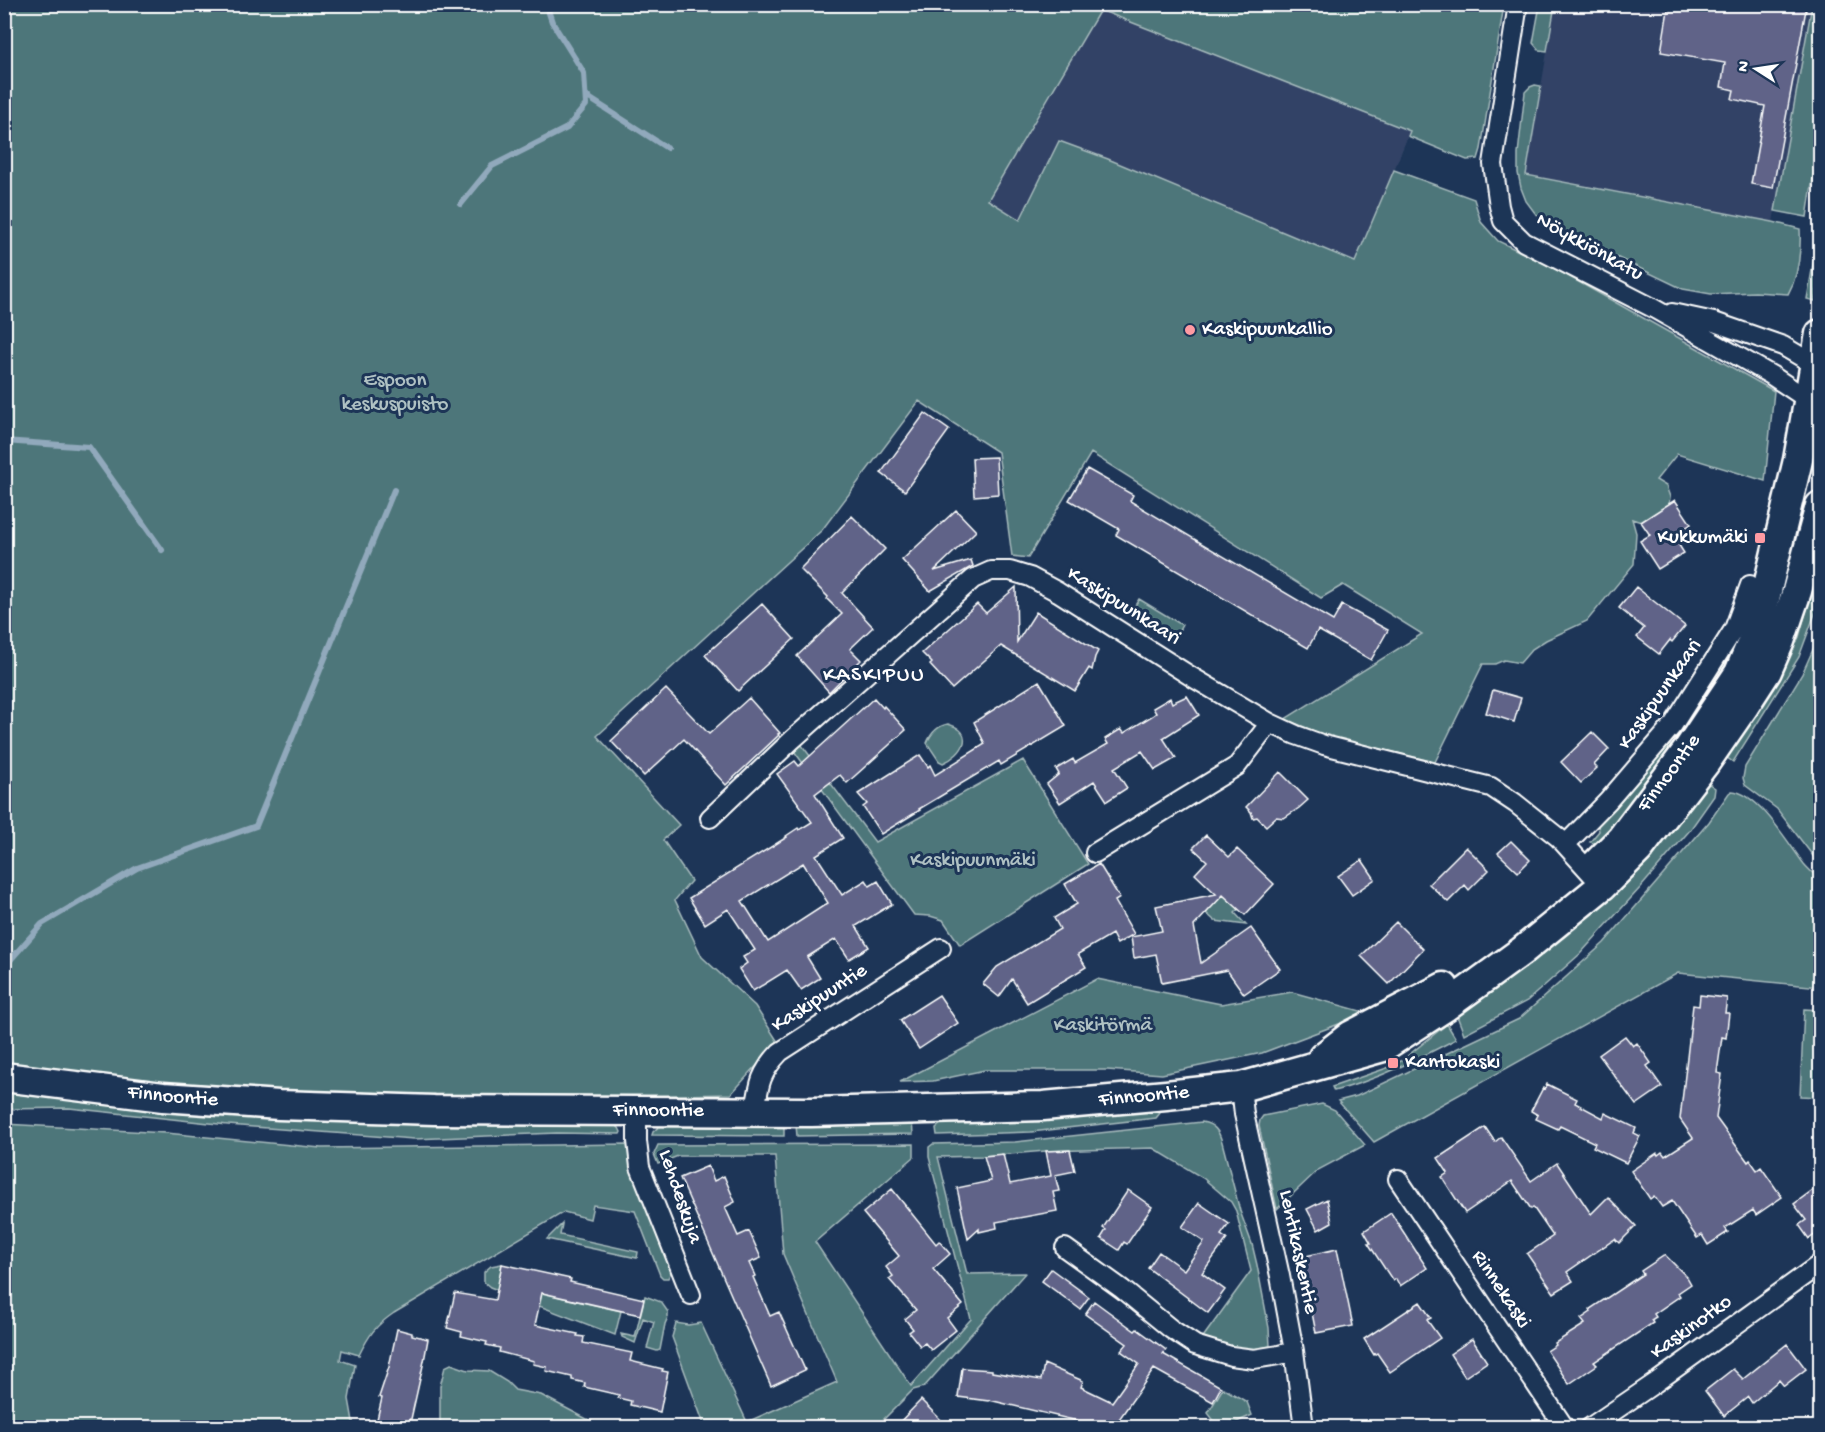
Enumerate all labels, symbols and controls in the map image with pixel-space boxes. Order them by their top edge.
north arrow [1726,39,1786,99]
text: N [1734,59,1755,74]
street label: Nöykkiönkatu [1531,208,1647,288]
place label: Kaskipuunkallio [1202,318,1333,343]
marker: Kaskipuunkallio [1183,323,1197,337]
park label: Espoon keskuspuisto [342,369,449,418]
place label: Kukkumäki [1658,526,1748,551]
marker: Kukkumäki [1753,531,1767,545]
street label: Kaskipuunkaari [1061,562,1185,652]
street label: Kaskipuunkaari [1614,635,1708,755]
district label: KASKIPUU [823,663,925,689]
street label: Finnoontie [1632,729,1708,818]
park label: Kaskipuunmäki [910,849,1036,874]
street label: Kaskipuuntie [768,958,873,1039]
park label: Kaskitörmä [1054,1014,1154,1039]
place label: Kantokaski [1405,1051,1500,1076]
marker: Kantokaski [1386,1056,1400,1070]
street label: Finnoontie [125,1080,220,1113]
street label: Finnoontie [1096,1080,1192,1114]
street label: Finnoontie [612,1098,705,1124]
street label: Lehdeskuja [651,1147,707,1249]
street label: Lehtikaskentie [1272,1188,1323,1317]
street label: Rinnekaski [1465,1246,1535,1334]
street label: Kaskinotko [1646,1290,1738,1366]

